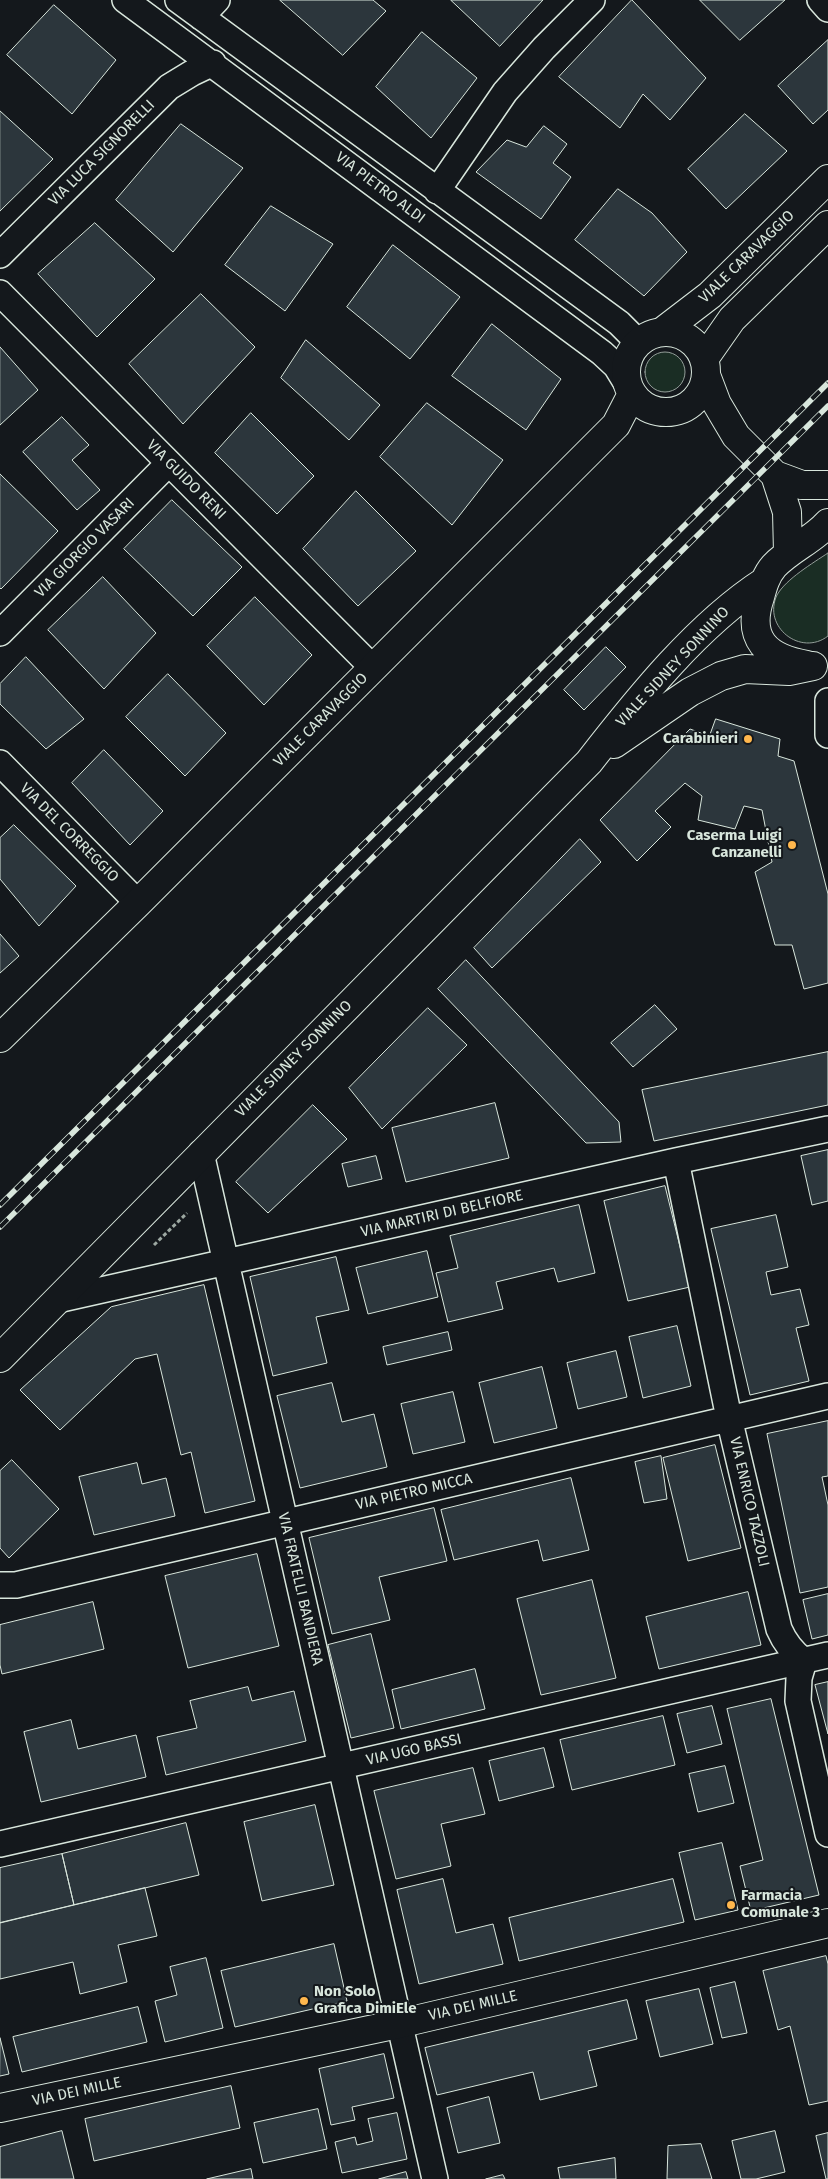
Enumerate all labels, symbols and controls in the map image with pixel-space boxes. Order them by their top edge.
street label: VIA LUCA SIGNORELLI [45,96,159,210]
street label: VIA PIETRO ALDI [332,148,428,228]
street label: VIALE CARAVAGGIO [696,207,798,307]
street label: VIA GUIDO RENI [143,437,229,523]
street label: VIA GIORGIO VASARI [31,494,139,602]
street label: VIALE SIDNEY SONNINO [613,603,733,731]
street label: VIALE CARAVAGGIO [270,669,372,771]
place label: Carabinieri [663,730,738,748]
marker: Carabinieri [742,733,754,745]
street label: VIA DEL CORREGGIO [16,780,122,886]
place label: Caserma Luigi Canzanelli [687,827,782,862]
marker: Caserma Luigi Canzanelli [786,839,798,851]
street label: VIALE SIDNEY SONNINO [232,997,356,1121]
street label: VIA MARTIRI DI BELFIORE [359,1187,525,1241]
street label: VIA ENRICO TAZZOLI [725,1435,773,1569]
street label: VIA PIETRO MICCA [354,1470,474,1514]
street label: VIA FRATELLI BANDIERA [274,1511,326,1667]
street label: VIA UGO BASSI [365,1730,463,1770]
place label: Farmacia Comunale 3 [741,1887,820,1922]
marker: Farmacia Comunale 3 [725,1899,737,1911]
place label: Non Solo Grafica DimiEle [314,1983,416,2018]
street label: VIA DEI MILLE [427,1987,519,2025]
marker: Non Solo Grafica DimiEle [298,1995,310,2007]
street label: VIA DEI MILLE [31,2074,123,2110]

